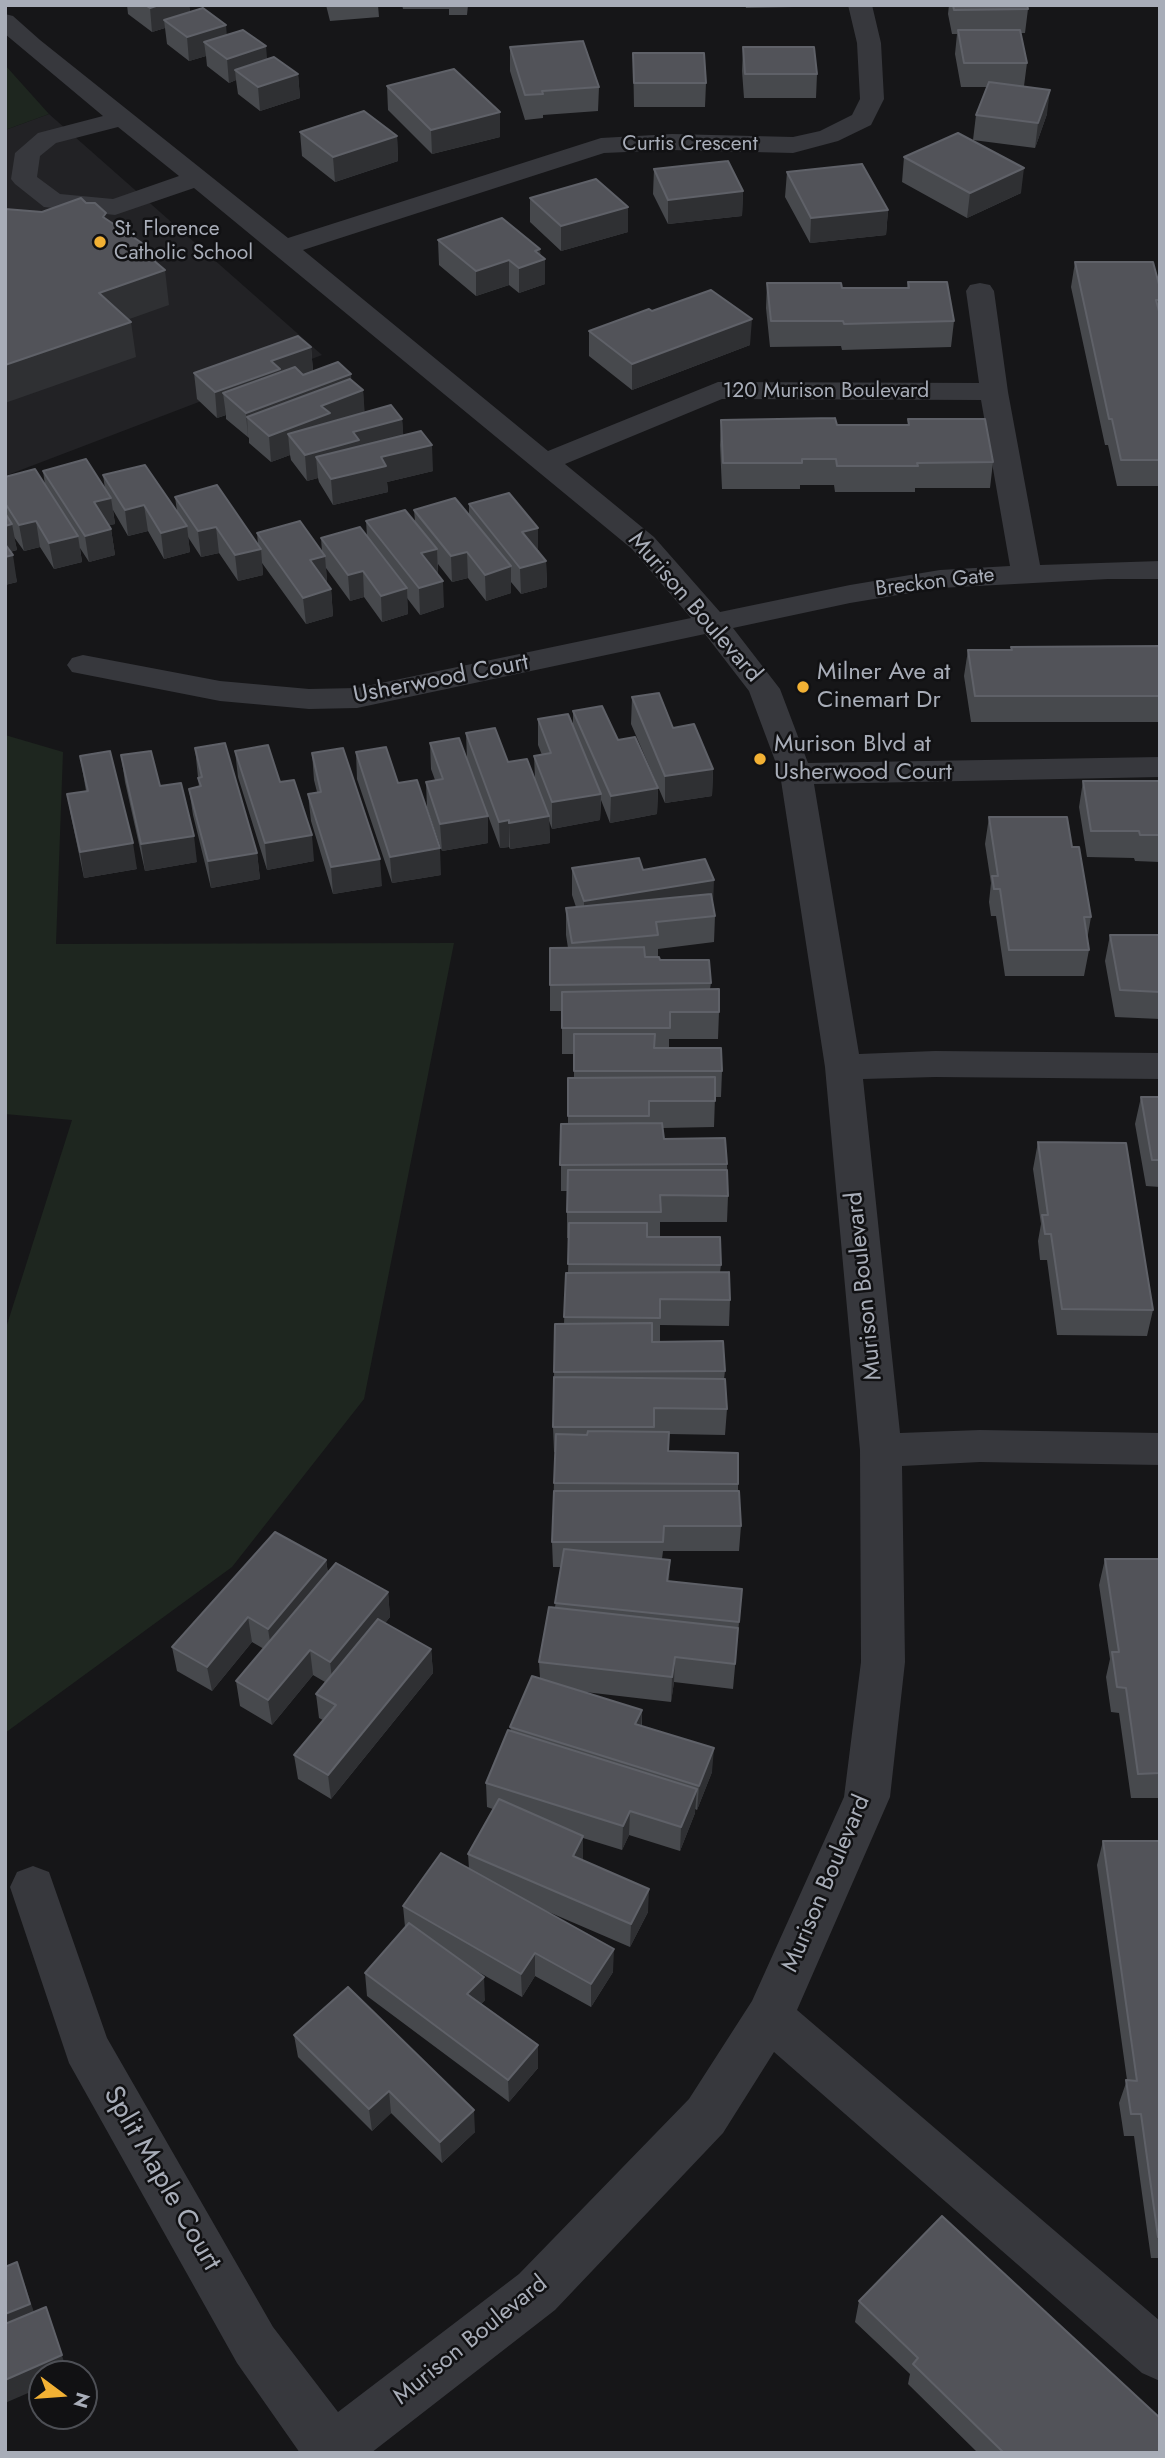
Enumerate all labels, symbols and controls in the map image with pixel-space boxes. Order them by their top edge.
street label: Curtis Crescent [622,132,758,158]
place label: St. Florence Catholic School [114,217,253,267]
marker: St. Florence Catholic School [92,234,108,250]
street label: 120 Murison Boulevard [723,379,929,405]
street label: Murison Boulevard [621,527,767,689]
street label: Breckon Gate [874,563,996,603]
street label: Usherwood Court [351,649,531,711]
place label: Milner Ave at Cinemart Dr [817,659,950,715]
marker: Milner Ave at Cinemart Dr [795,679,811,695]
place label: Murison Blvd at Usherwood Court [774,731,952,787]
marker: Murison Blvd at Usherwood Court [752,751,768,767]
street label: Murison Boulevard [841,1190,889,1382]
street label: Murison Boulevard [777,1791,877,1977]
street label: Split Maple Court [95,2081,227,2277]
street label: Murison Boulevard [388,2270,554,2412]
north arrow [28,2360,98,2430]
text: N [67,2389,97,2411]

